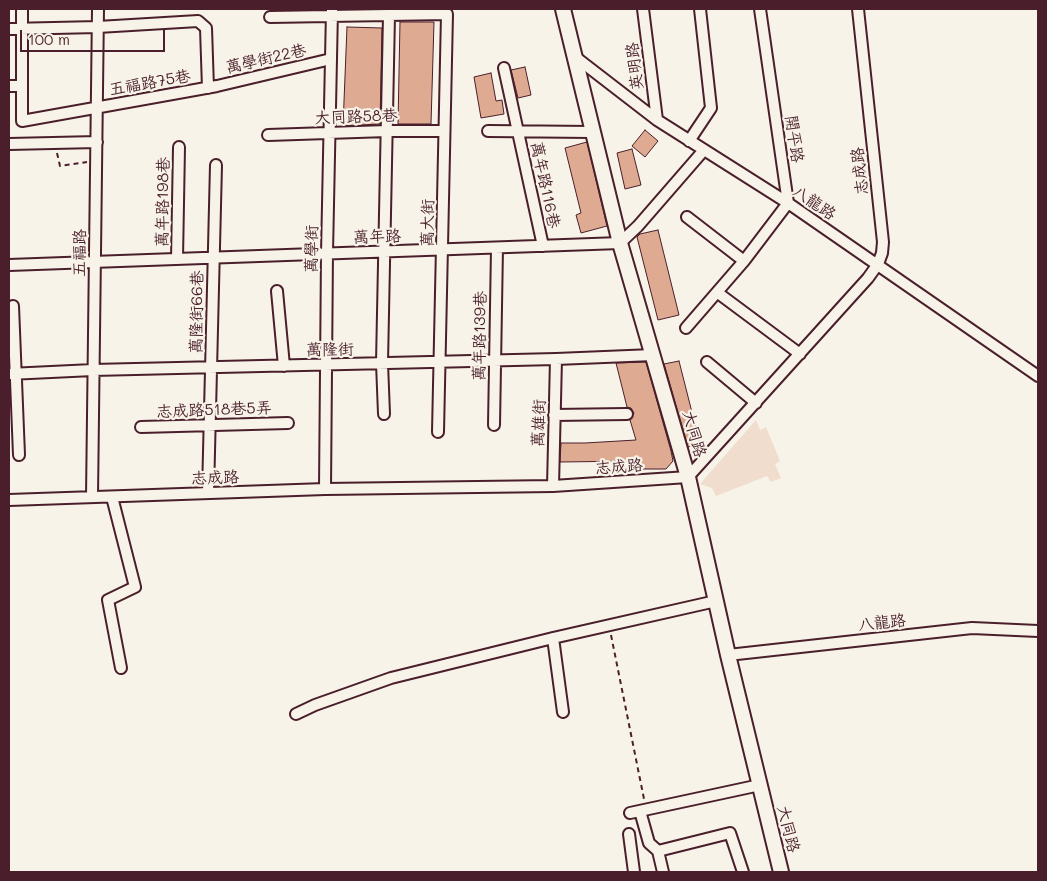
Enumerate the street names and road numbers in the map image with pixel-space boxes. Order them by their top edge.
street label: 萬學街22巷 [224,40,308,78]
street label: 英明路 [623,41,647,91]
street label: 五福路75巷 [108,66,192,100]
street label: 大同路58巷 [314,106,398,128]
street label: 開平路 [781,114,807,164]
street label: 萬年路116巷 [526,140,564,230]
street label: 志成路 [848,146,872,196]
street label: 萬年路198巷 [153,157,173,247]
street label: 八龍路 [789,182,839,224]
street label: 萬大街 [418,199,438,247]
street label: 萬學街 [302,225,322,273]
street label: 萬年路 [353,227,401,247]
street label: 五福路 [70,229,90,277]
street label: 萬隆街66巷 [187,270,207,354]
street label: 萬年路139巷 [470,291,490,381]
street label: 萬隆街 [306,340,354,360]
street label: 志成路518巷5弄 [156,398,272,422]
street label: 萬雄街 [529,399,549,447]
street label: 大同路 [678,408,710,460]
street label: 志成路 [594,456,644,478]
street label: 志成路 [191,468,239,488]
street label: 八龍路 [857,611,907,635]
street label: 大同路 [773,803,803,855]

